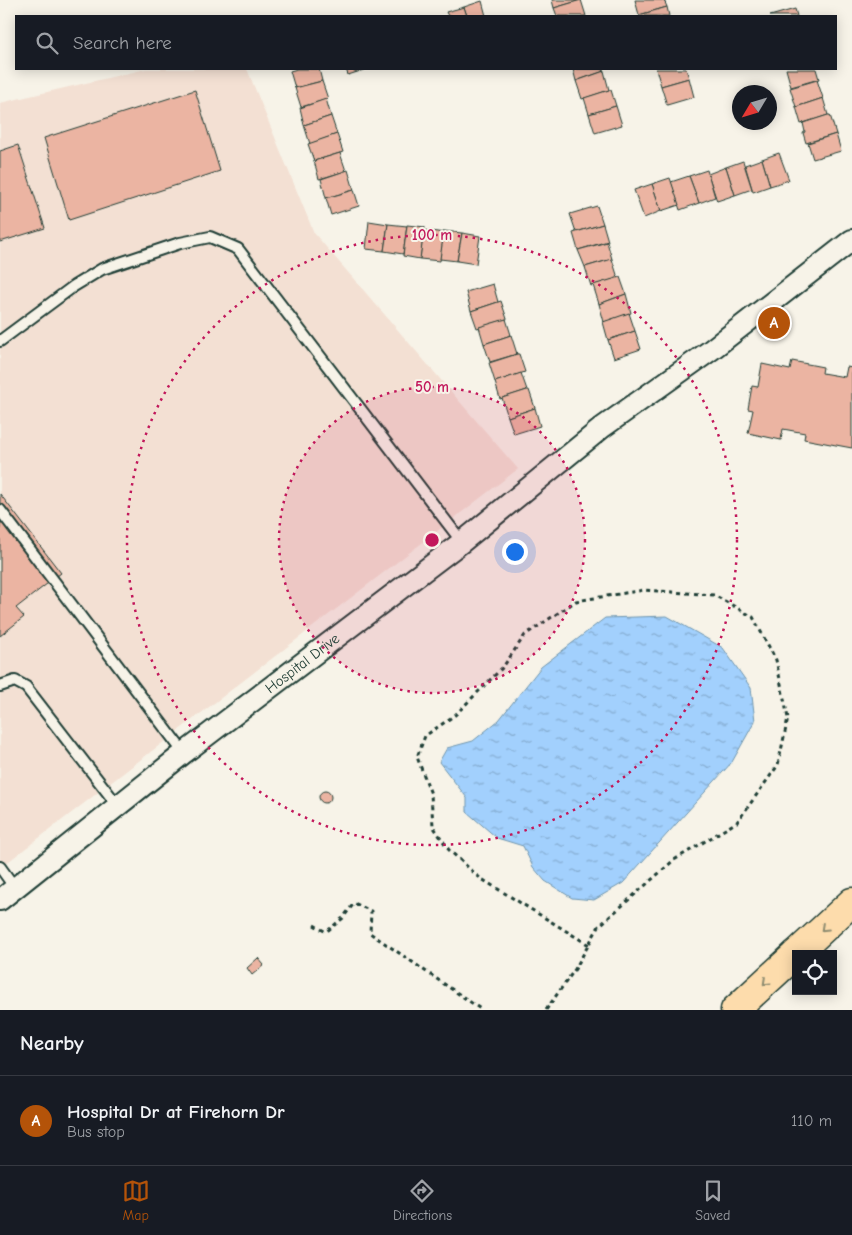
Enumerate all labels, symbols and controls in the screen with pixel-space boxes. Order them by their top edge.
search box [15,15,837,70]
icon: search [33,29,61,57]
text: Search here [73,32,172,54]
north arrow [732,85,777,130]
text: 100 m [412,226,452,244]
pin: A [758,304,790,342]
text: 50 m [415,378,449,396]
centre of rings [423,531,441,549]
your location [502,539,528,565]
street label: Hospital Drive [262,629,343,697]
one-way arrow [821,922,830,931]
map controls [792,950,837,995]
button: locate [792,950,837,995]
one-way arrow [762,976,771,985]
text: Nearby [20,1031,84,1055]
text: Hospital Dr at Firehorn Dr [67,1101,285,1123]
text: A [32,1112,40,1130]
text: 110 m [791,1112,832,1130]
text: Bus stop [67,1123,125,1141]
tab: Map [122,1177,150,1224]
tab: Directions [393,1177,452,1224]
tab: Saved [695,1177,730,1224]

